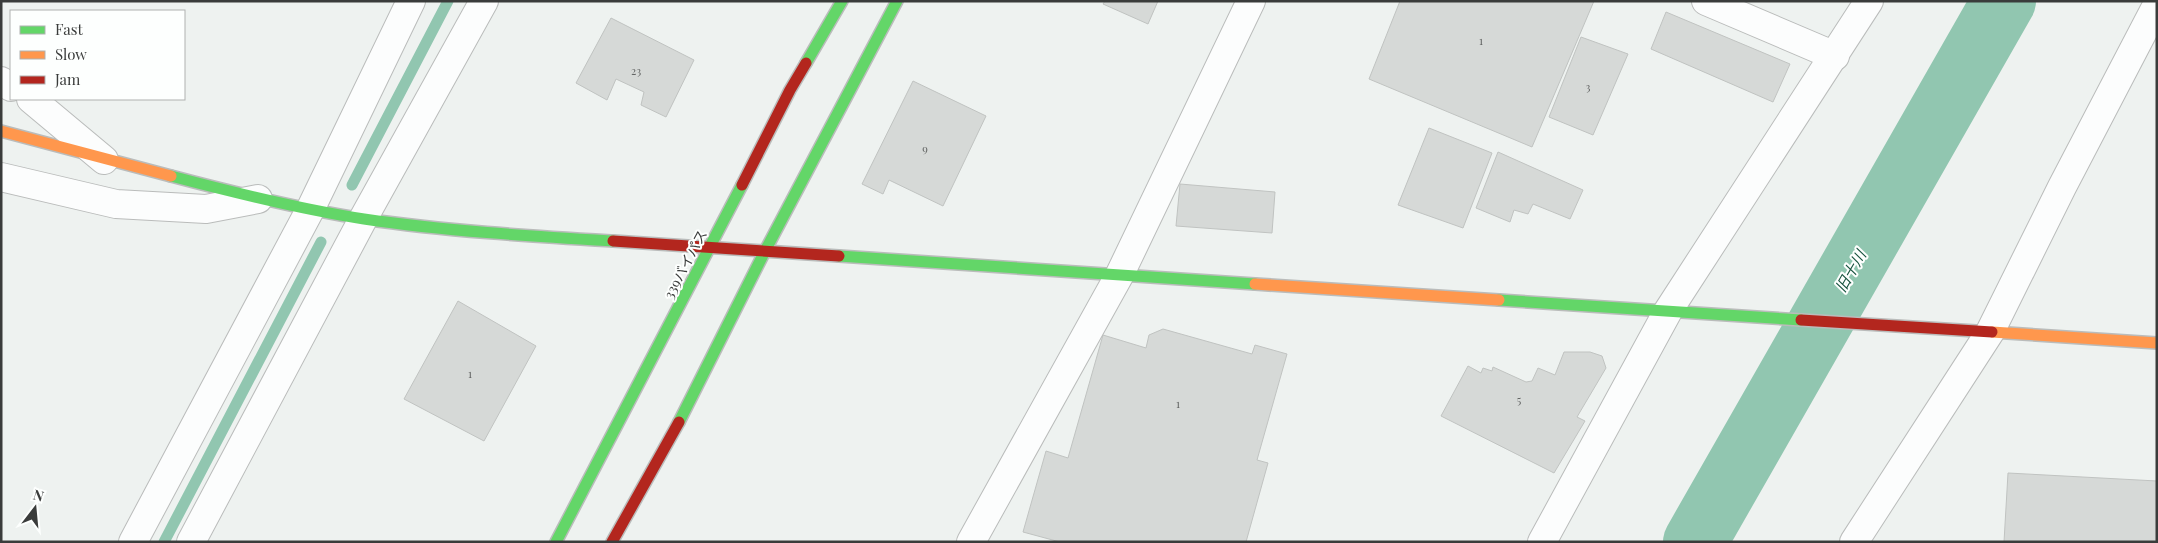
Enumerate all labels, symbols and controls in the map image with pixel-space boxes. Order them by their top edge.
legend [10,10,185,100]
text: Fast [55,19,84,39]
house number: 1 [1479,33,1483,48]
text: Slow [55,44,87,64]
house number: 23 [631,63,641,78]
text: Jam [54,69,81,89]
house number: 3 [1586,79,1591,94]
house number: 9 [922,141,928,156]
street label: 339バイパス [659,226,711,302]
water label: 旧十川 [1830,245,1871,295]
house number: 1 [468,366,472,381]
house number: 5 [1517,392,1522,407]
house number: 1 [1176,396,1180,411]
north arrow [10,483,60,533]
text: N [31,484,46,506]

